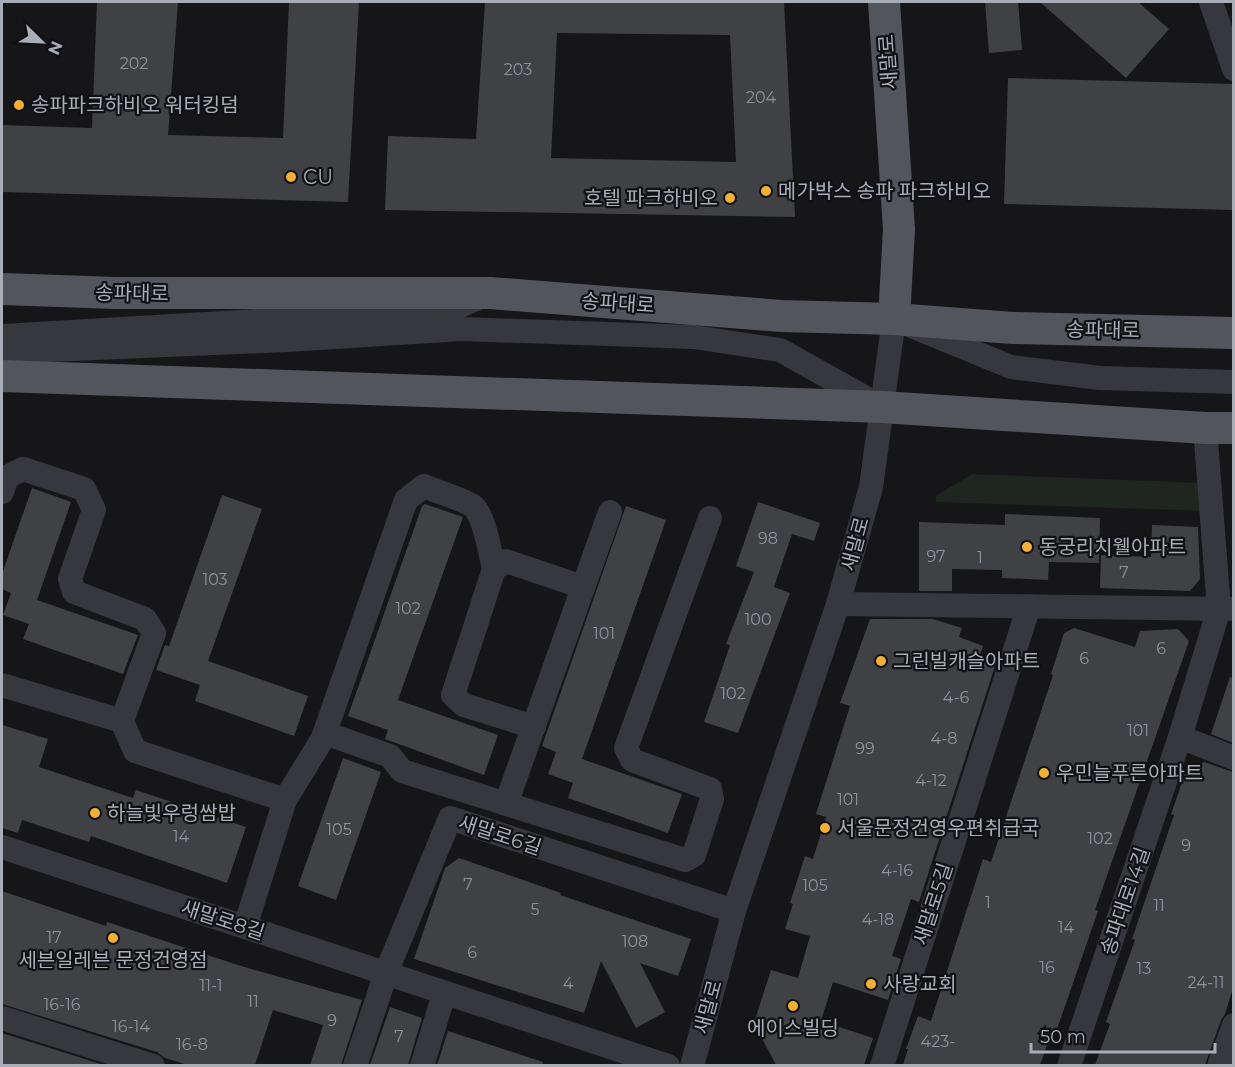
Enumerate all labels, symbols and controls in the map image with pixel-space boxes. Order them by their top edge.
north arrow [12,12,72,72]
street label: 새말로 [874,34,902,90]
text: N [44,38,67,58]
house number: 202 [120,54,148,73]
house number: 203 [504,60,532,79]
house number: 204 [746,88,777,107]
place label: 송파파크하비오 워터킹덤 [31,93,239,117]
marker: 송파파크하비오 워터킹덤 [12,98,26,112]
place label: CU [303,165,333,189]
marker: CU [284,170,298,184]
place label: 메가박스 송파 파크하비오 [778,179,991,203]
marker: 메가박스 송파 파크하비오 [759,184,773,198]
place label: 호텔 파크하비오 [584,186,718,210]
marker: 호텔 파크하비오 [723,191,737,205]
street label: 송파대로 [95,280,169,306]
street label: 송파대로 [580,288,656,318]
street label: 송파대로 [1066,317,1140,343]
street label: 새말로 [836,514,874,574]
house number: 98 [758,529,778,548]
place label: 동궁리치웰아파트 [1039,535,1186,559]
marker: 동궁리치웰아파트 [1020,540,1034,554]
house number: 97 [926,547,946,566]
house number: 1 [977,548,983,567]
house number: 7 [1119,563,1129,582]
house number: 103 [202,570,228,589]
house number: 102 [395,599,421,618]
house number: 100 [745,610,771,629]
house number: 101 [593,624,615,643]
house number: 6 [1156,639,1166,658]
place label: 그린빌캐슬아파트 [893,649,1040,673]
house number: 6 [1079,649,1089,668]
marker: 그린빌캐슬아파트 [874,654,888,668]
house number: 102 [720,684,746,703]
house number: 4-6 [943,688,970,707]
house number: 101 [1127,721,1149,740]
house number: 4-8 [930,729,958,748]
house number: 99 [855,739,875,758]
place label: 우민늘푸른아파트 [1056,761,1203,785]
marker: 우민늘푸른아파트 [1037,766,1051,780]
house number: 4-12 [915,771,947,790]
house number: 101 [837,790,859,809]
place label: 하늘빛우렁쌈밥 [107,801,236,825]
marker: 하늘빛우렁쌈밥 [88,806,102,820]
street label: 새말로6길 [456,810,544,860]
place label: 서울문정건영우편취급국 [837,816,1039,840]
house number: 105 [326,820,352,839]
marker: 서울문정건영우편취급국 [818,821,832,835]
house number: 14 [173,827,190,846]
house number: 102 [1087,829,1113,848]
house number: 9 [1181,836,1191,855]
street label: 송파대로14길 [1095,844,1155,958]
street label: 새말로5길 [908,860,958,948]
house number: 4-16 [881,861,913,880]
house number: 7 [463,875,473,894]
house number: 105 [802,876,828,895]
house number: 1 [985,893,991,912]
street label: 새말로8길 [178,895,268,945]
house number: 11 [1153,896,1165,915]
house number: 5 [530,900,540,919]
house number: 4-18 [862,910,894,929]
house number: 14 [1058,918,1075,937]
house number: 17 [46,928,62,947]
marker: 세븐일레븐 문정건영점 [106,931,120,945]
house number: 108 [622,932,648,951]
house number: 6 [467,943,477,962]
place label: 세븐일레븐 문정건영점 [18,948,208,972]
house number: 16 [1039,958,1055,977]
house number: 13 [1137,959,1151,978]
place label: 사랑교회 [883,972,957,996]
house number: 24-11 [1188,973,1224,992]
house number: 4 [563,974,574,993]
house number: 11-1 [199,976,223,995]
street label: 새말로 [689,977,727,1037]
marker: 사랑교회 [864,977,878,991]
house number: 11 [247,992,259,1011]
house number: 16-16 [44,995,81,1014]
marker: 에이스빌딩 [786,999,800,1013]
house number: 9 [327,1011,337,1030]
place label: 에이스빌딩 [747,1016,839,1040]
scale bar [1031,1016,1216,1054]
house number: 16-14 [112,1017,150,1036]
text: 50 m [1040,1026,1086,1048]
house number: 7 [394,1027,404,1046]
house number: 423- [921,1032,955,1051]
house number: 16-8 [176,1035,208,1054]

